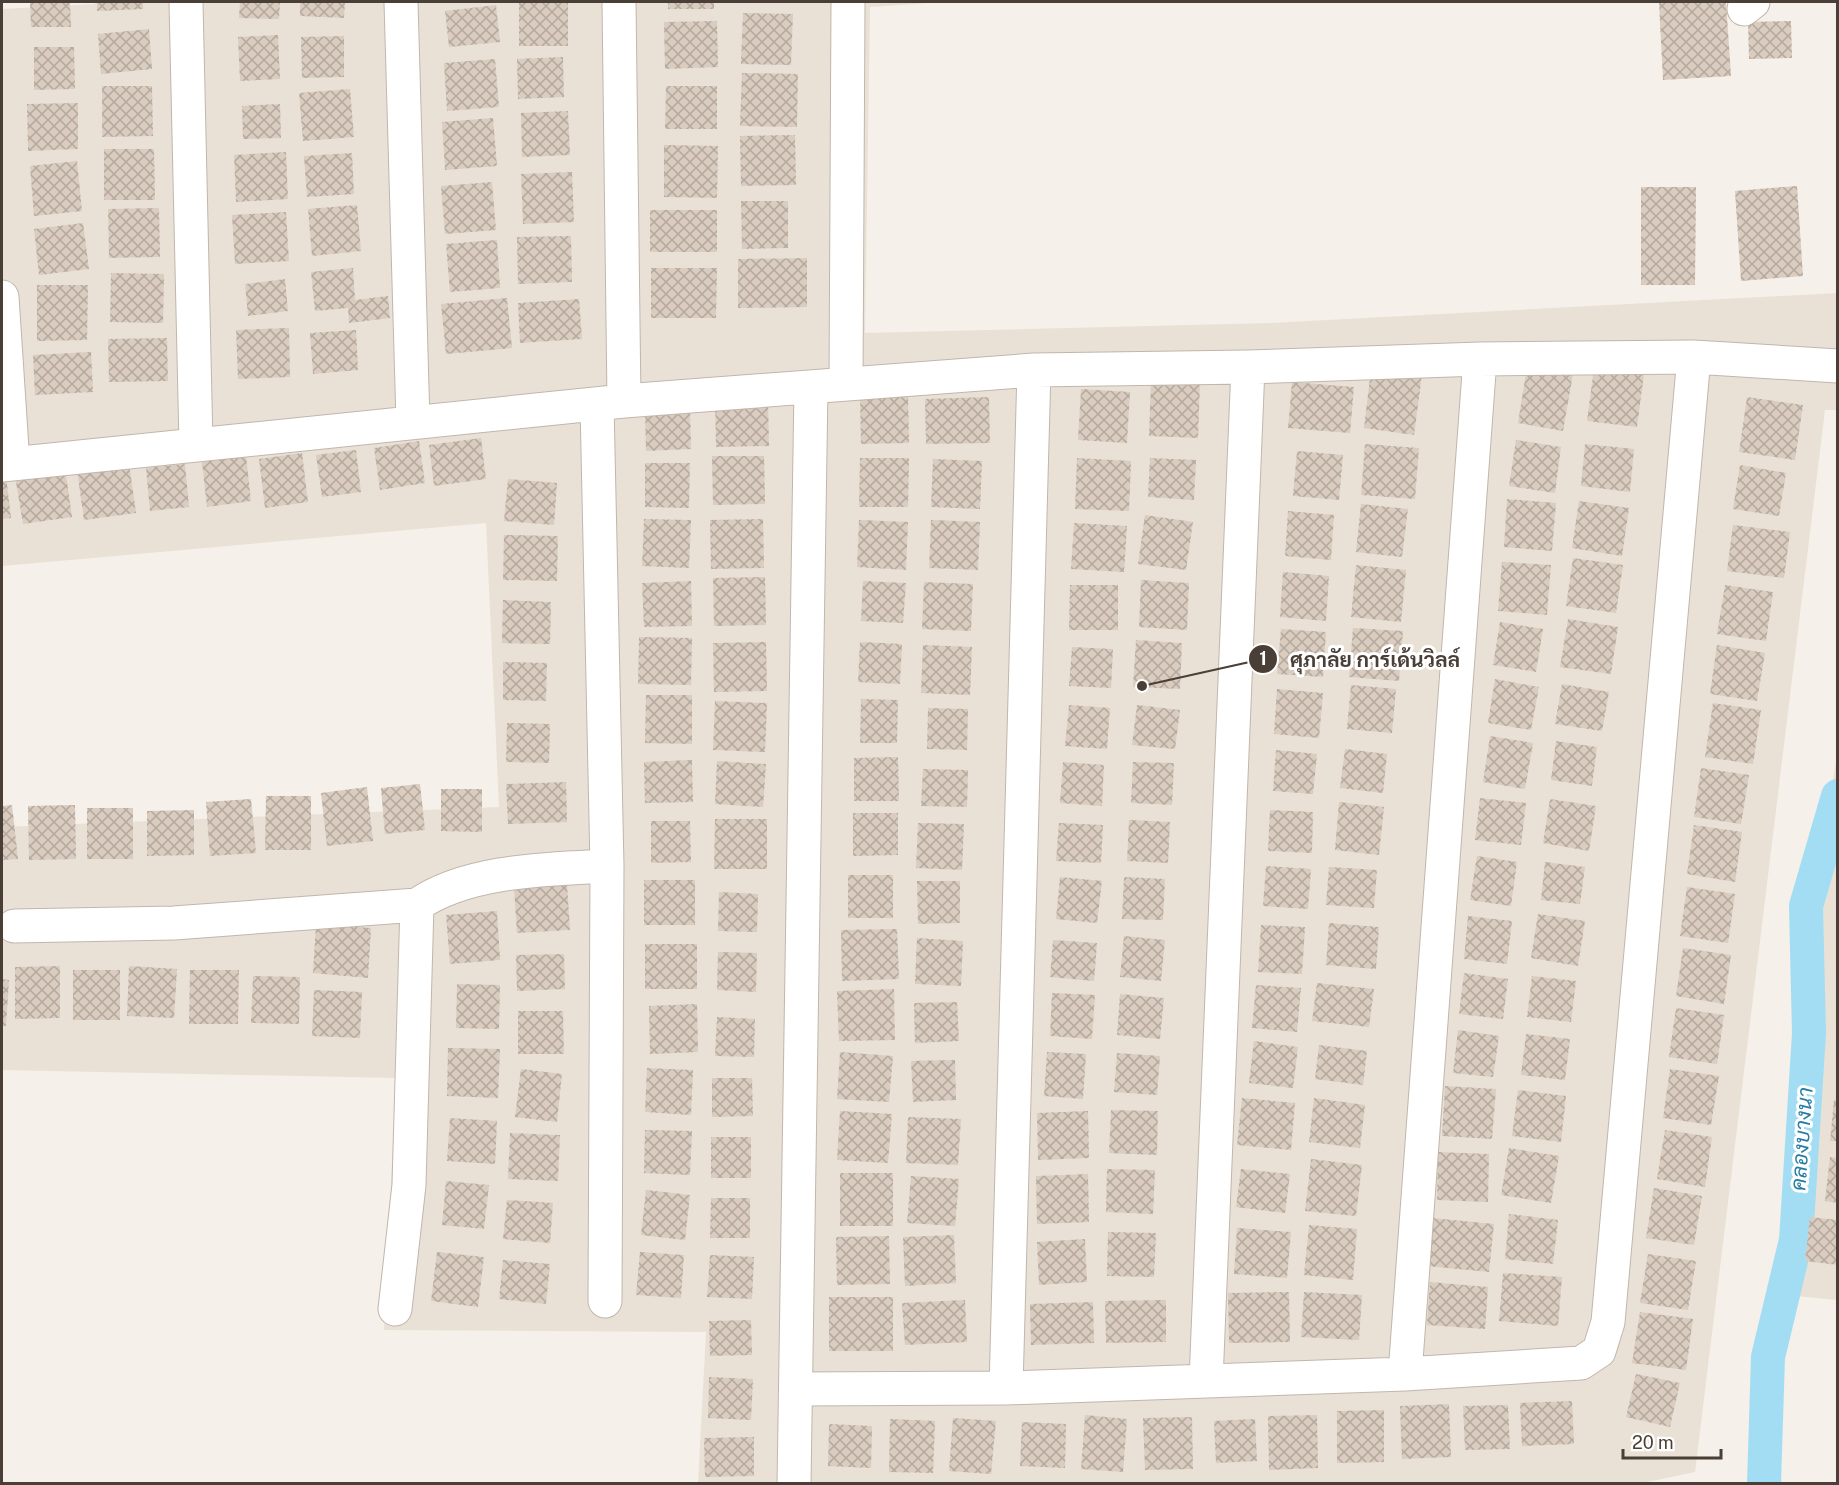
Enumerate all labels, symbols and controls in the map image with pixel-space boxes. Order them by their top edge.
callout: ศุภาลัย การ์เด้นวิลล์ [1248,640,1472,679]
text: ศุภาลัย การ์เด้นวิลล์ [1290,647,1461,675]
text: 1 [1259,648,1267,669]
water label: คลองบางนา [1785,1086,1818,1191]
scale bar [1623,1422,1720,1460]
text: 20 m [1632,1432,1674,1453]

